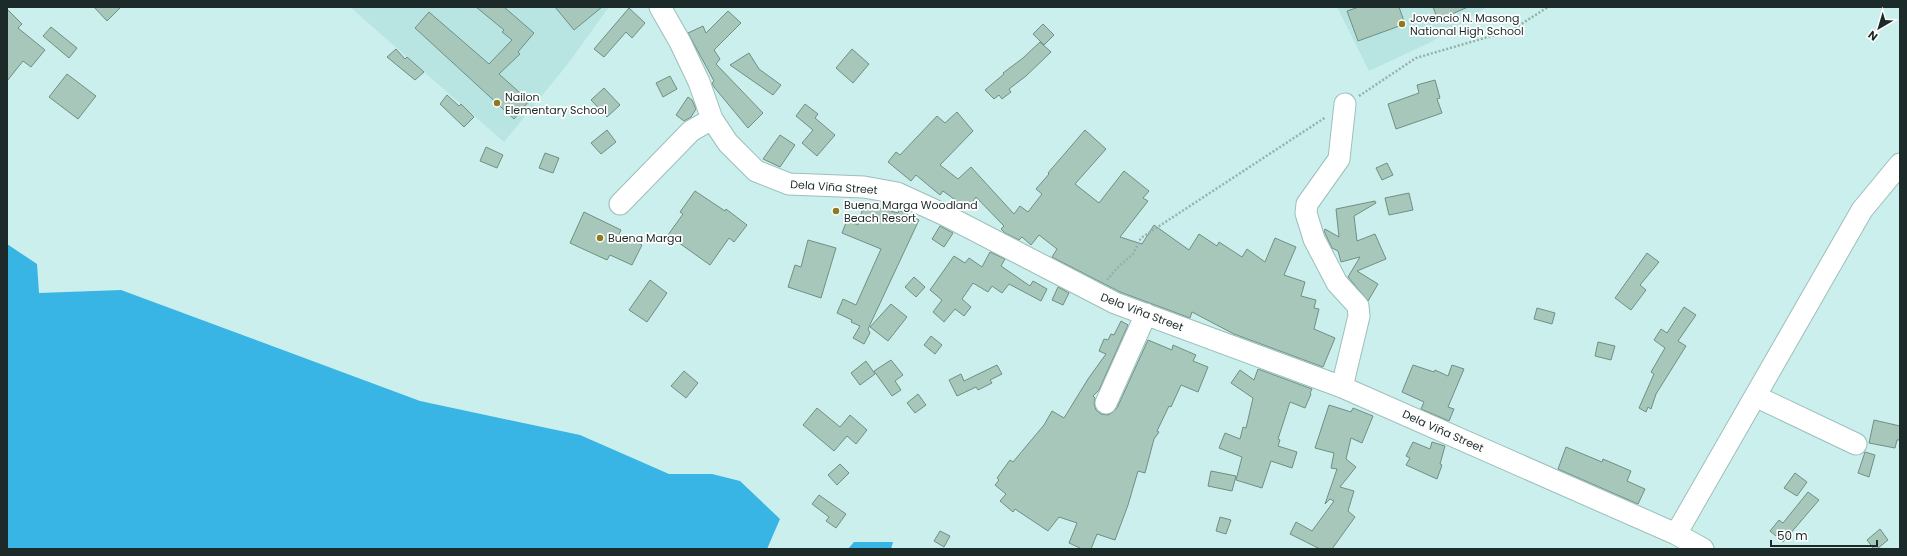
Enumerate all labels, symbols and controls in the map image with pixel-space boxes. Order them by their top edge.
north arrow [1859,8,1899,48]
place label: Jovencio N. Masong National High School [1410,10,1524,39]
marker: Jovencio N. Masong National High School [1397,19,1407,29]
text: N [1865,27,1881,45]
place label: Nailon Elementary School [505,89,607,118]
marker: Nailon Elementary School [492,98,502,108]
street label: Dela Viña Street [790,176,878,198]
place label: Buena Marga Woodland Beach Resort [844,197,978,226]
marker: Buena Marga Woodland Beach Resort [831,206,841,216]
place label: Buena Marga [608,230,682,246]
marker: Buena Marga [595,233,605,243]
street label: Dela Viña Street [1098,289,1186,335]
street label: Dela Viña Street [1400,406,1486,456]
scale bar [1771,522,1877,548]
text: 50 m [1777,527,1808,544]

